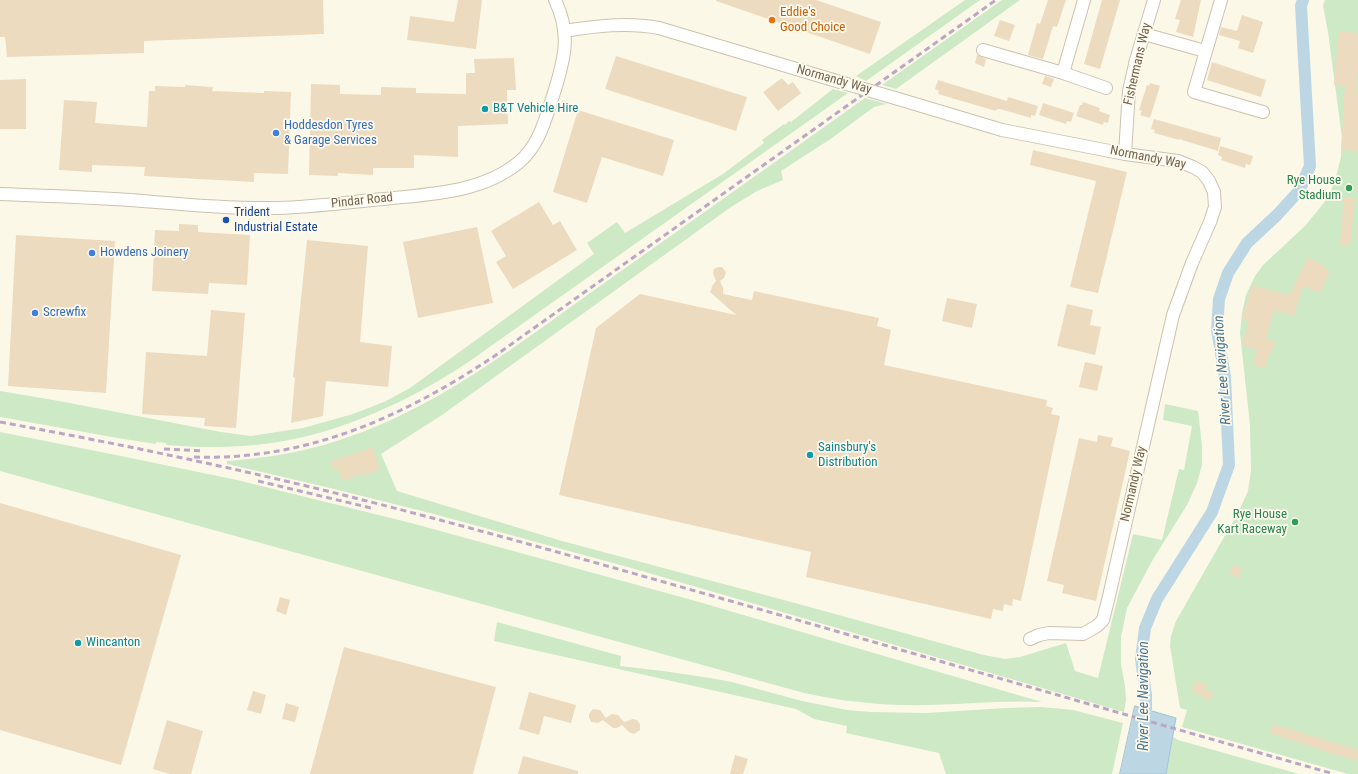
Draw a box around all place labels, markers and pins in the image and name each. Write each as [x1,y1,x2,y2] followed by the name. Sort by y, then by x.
[780,5,845,36] place label: Eddie's Good Choice
[767,15,777,25] marker: Eddie's Good Choice
[493,101,578,117] place label: B&T Vehicle Hire
[480,104,490,114] marker: B&T Vehicle Hire
[284,118,377,149] place label: Hoddesdon Tyres & Garage Services
[271,128,281,138] marker: Hoddesdon Tyres & Garage Services
[1287,173,1341,204] place label: Rye House Stadium
[1344,183,1354,193] marker: Rye House Stadium
[234,205,318,236] place label: Trident Industrial Estate
[221,215,231,225] marker: Trident Industrial Estate
[100,245,188,261] place label: Howdens Joinery
[87,248,97,258] marker: Howdens Joinery
[43,305,86,321] place label: Screwfix
[30,308,40,318] marker: Screwfix
[818,440,877,471] place label: Sainsbury's Distribution
[805,450,815,460] marker: Sainsbury's Distribution
[1217,507,1287,538] place label: Rye House Kart Raceway
[1290,517,1300,527] marker: Rye House Kart Raceway
[86,635,140,651] place label: Wincanton
[73,638,83,648] marker: Wincanton

